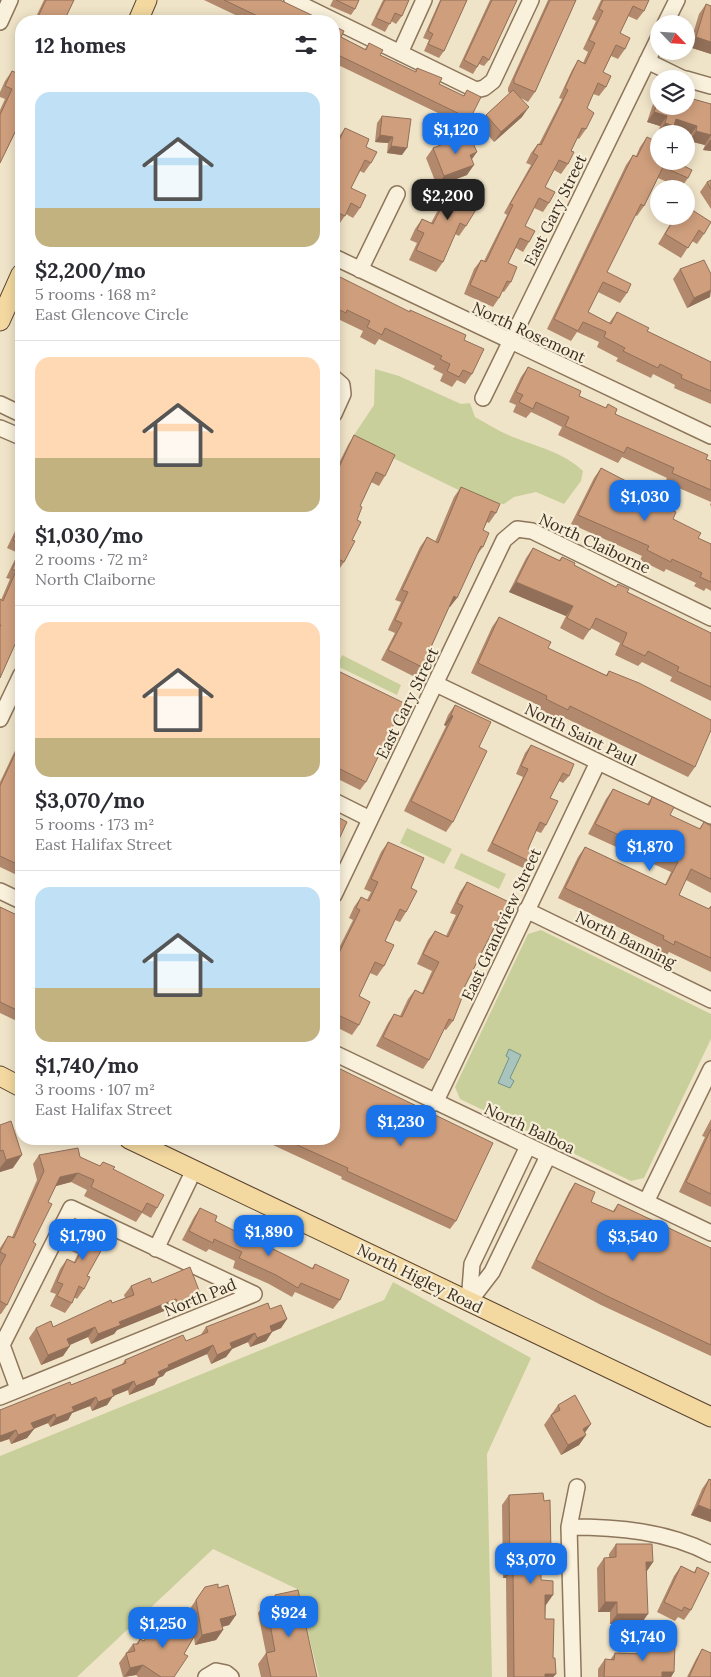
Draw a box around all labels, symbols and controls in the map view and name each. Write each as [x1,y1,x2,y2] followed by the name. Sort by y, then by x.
[650,15,695,60] north arrow
[650,15,695,225] map controls
[292,31,320,59] icon: filters
[35,32,126,59] text: 12 homes
[650,70,695,115] button: layers
[415,112,497,155] pin: $1,120
[433,119,479,139] text: $1,120
[133,124,223,214] icon: home
[650,125,695,170] button: +
[519,150,591,269] street label: East Gary Street
[407,178,489,221] pin: $2,200
[650,180,695,225] button: −
[423,185,473,205] text: $2,200
[35,257,146,284] text: $2,200/mo
[35,284,156,304] text: 5 rooms · 168 m²
[469,297,590,367] street label: North Rosemont
[35,304,189,324] text: East Glencove Circle
[133,390,223,480] icon: home
[604,480,686,522] pin: $1,030
[621,486,669,506] text: $1,030
[536,508,654,578] street label: North Claiborne
[35,522,143,549] text: $1,030/mo
[35,549,148,569] text: 2 rooms · 72 m²
[35,569,156,589] text: North Claiborne
[371,643,443,762] street label: East Gary Street
[133,655,223,745] icon: home
[522,698,640,770] street label: North Saint Paul
[35,787,145,814] text: $3,070/mo
[35,814,154,834] text: 5 rooms · 173 m²
[609,830,691,872] pin: $1,870
[35,834,172,854] text: East Halifax Street
[627,836,673,856] text: $1,870
[457,844,545,1003] street label: East Grandview Street
[573,906,680,972] street label: North Banning
[133,920,223,1010] icon: home
[35,1052,139,1079] text: $1,740/mo
[35,1079,155,1099] text: 3 rooms · 107 m²
[481,1098,579,1158] street label: North Balboa
[35,1099,172,1119] text: East Halifax Street
[360,1104,442,1147] pin: $1,230
[377,1111,425,1131] text: $1,230
[228,1214,310,1257] pin: $1,890
[42,1218,124,1261] pin: $1,790
[592,1220,674,1262] pin: $3,540
[245,1221,293,1241] text: $1,890
[60,1225,106,1245] text: $1,790
[608,1226,658,1246] text: $3,540
[354,1239,486,1317] street label: North Higley Road
[161,1273,239,1320] street label: North Pad
[490,1542,572,1585] pin: $3,070
[506,1549,556,1569] text: $3,070
[259,1596,319,1638] pin: $924
[271,1602,307,1622] text: $924
[122,1606,204,1649] pin: $1,250
[139,1613,187,1633] text: $1,250
[602,1620,684,1662] pin: $1,740
[620,1626,666,1646] text: $1,740

